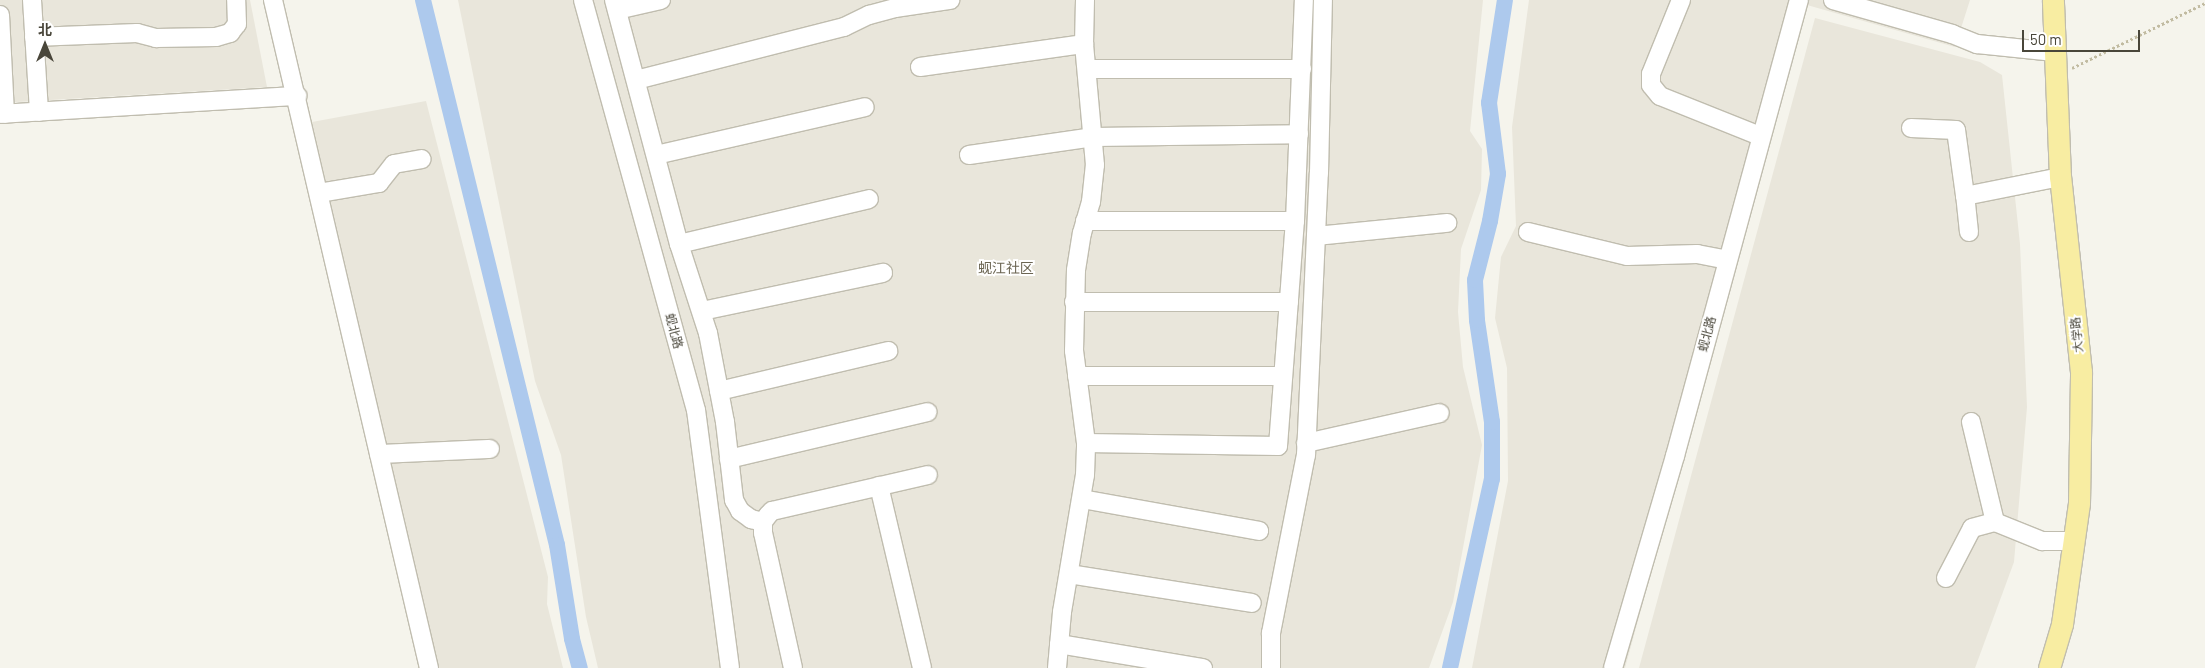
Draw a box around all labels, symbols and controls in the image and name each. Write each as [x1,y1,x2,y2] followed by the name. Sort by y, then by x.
[20,20,70,70] north arrow
[2025,20,2142,52] scale bar
[38,21,52,38] text: 北
[2030,30,2062,48] text: 50 m
[978,260,1034,276] district label: 蚬江社区
[662,312,686,350] street label: 蚬北路
[1695,315,1719,353] street label: 蚬北路
[2068,316,2086,354] street label: 大学路

